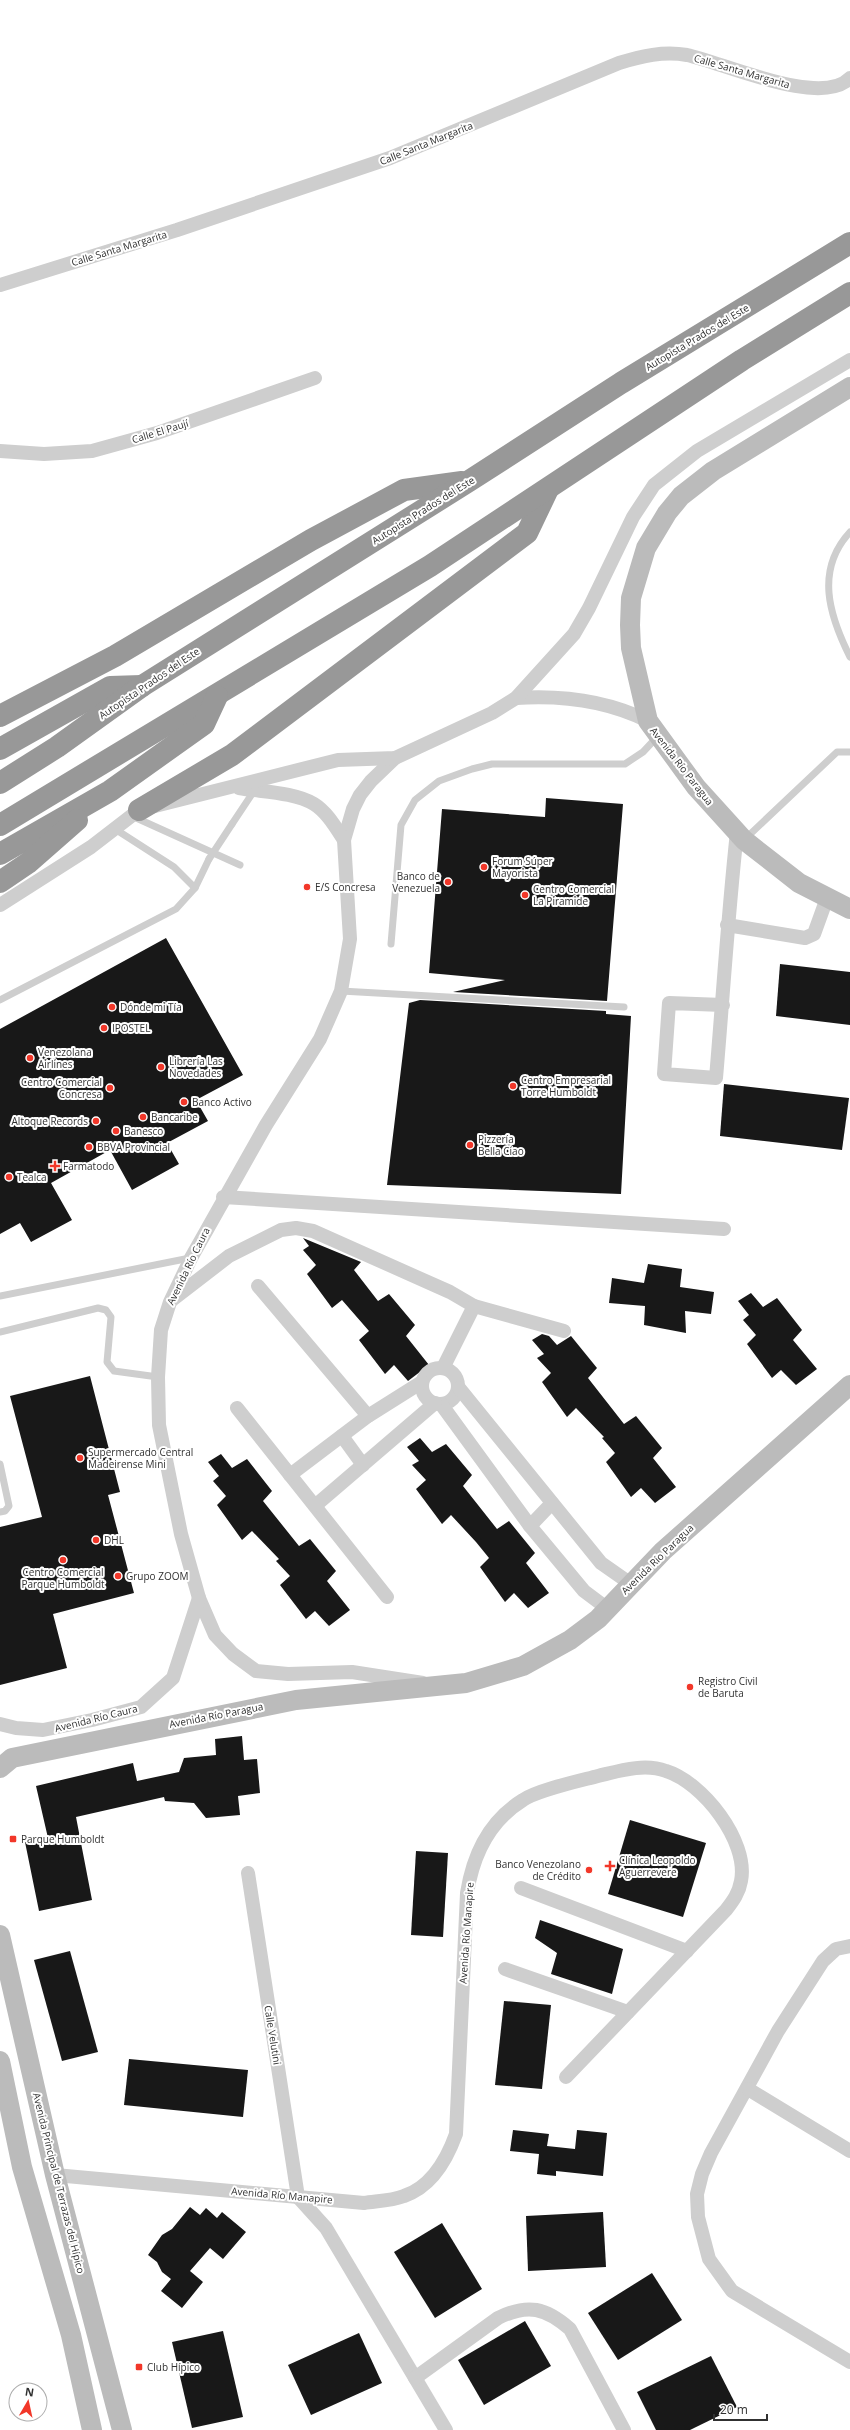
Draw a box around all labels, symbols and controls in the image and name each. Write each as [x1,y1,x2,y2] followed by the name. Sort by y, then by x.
[692,51,792,91] street label: Calle Santa Margarita
[377,118,475,168] street label: Calle Santa Margarita
[69,227,169,269] street label: Calle Santa Margarita
[643,300,752,374] street label: Autopista Prados del Este
[130,416,190,446] street label: Calle El Paují
[369,472,477,547] street label: Autopista Prados del Este
[96,644,202,722] street label: Autopista Prados del Este
[647,724,717,808] street label: Avenida Río Paragua
[492,854,553,880] place label: Forum Súper Mayorista
[479,862,489,872] marker: Forum Súper Mayorista
[392,869,440,895] place label: Banco de Venezuela
[443,877,453,887] marker: Banco de Venezuela
[315,880,376,894] place label: E/S Concresa
[302,882,312,892] marker: E/S Concresa
[533,882,614,908] place label: Centro Comercial La Piramide
[520,890,530,900] marker: Centro Comercial La Piramide
[120,1000,182,1014] place label: Dónde mi Tía
[107,1002,117,1012] marker: Dónde mi Tía
[112,1021,150,1035] place label: IPOSTEL
[99,1023,109,1033] marker: IPOSTEL
[38,1045,92,1071] place label: Venezolana Airlines
[25,1053,35,1063] marker: Venezolana Airlines
[169,1054,223,1080] place label: Librería Las Novedades
[156,1062,166,1072] marker: Librería Las Novedades
[521,1073,611,1099] place label: Centro Empresarial Torre Humboldt
[21,1075,102,1101] place label: Centro Comercial Concresa
[508,1081,518,1091] marker: Centro Empresarial Torre Humboldt
[105,1083,115,1093] marker: Centro Comercial Concresa
[192,1095,252,1109] place label: Banco Activo
[179,1097,189,1107] marker: Banco Activo
[151,1110,198,1124] place label: Bancaribe
[138,1112,148,1122] marker: Bancaribe
[12,1114,88,1128] place label: Altoque Records
[91,1116,101,1126] marker: Altoque Records
[124,1124,163,1138] place label: Banesco
[111,1126,121,1136] marker: Banesco
[478,1132,524,1158] place label: Pizzería Bella Ciao
[97,1140,170,1154] place label: BBVA Provincial
[465,1140,475,1150] marker: Pizzería Bella Ciao
[84,1142,94,1152] marker: BBVA Provincial
[63,1159,114,1173] place label: Farmatodo
[50,1161,60,1171] marker: Farmatodo
[17,1170,47,1184] place label: Tealca
[4,1172,14,1182] marker: Tealca
[163,1225,213,1307] street label: Avenida Río Caura
[88,1445,193,1471] place label: Supermercado Central Madeirense Mini
[75,1453,85,1463] marker: Supermercado Central Madeirense Mini
[618,1521,696,1597] street label: Avenida Río Paragua
[104,1533,124,1547] place label: DHL
[91,1535,101,1545] marker: DHL
[58,1555,68,1565] marker: Centro Comercial Parque Humboldt
[21,1565,105,1591] place label: Centro Comercial Parque Humboldt
[126,1569,189,1583] place label: Grupo ZOOM
[113,1571,123,1581] marker: Grupo ZOOM
[698,1674,758,1700] place label: Registro Civil de Baruta
[685,1682,695,1692] marker: Registro Civil de Baruta
[168,1699,264,1731] street label: Avenida Río Paragua
[53,1701,139,1735] street label: Avenida Río Caura
[21,1832,105,1846] place label: Parque Humboldt
[8,1834,18,1844] marker: Parque Humboldt
[619,1853,696,1879] place label: Clínica Leopoldo Aguerrevere
[495,1857,581,1883] place label: Banco Venezolano de Crédito
[604,1860,616,1872] marker: Clínica Leopoldo Aguerrevere
[584,1865,594,1875] marker: Banco Venezolano de Crédito
[455,1881,477,1984] street label: Avenida Río Manapire
[261,2004,285,2066] street label: Calle Velutini
[30,2091,88,2275] street label: Avenida Principal de Terrazas del Hípico
[231,2184,334,2206] street label: Avenida Río Manapire
[147,2360,200,2374] place label: Club Hípico
[134,2362,144,2372] marker: Club Hípico
[8,2382,48,2422] north arrow
[24,2384,35,2400] text: N
[714,2396,767,2422] scale bar
[720,2401,748,2418] text: 20 m

